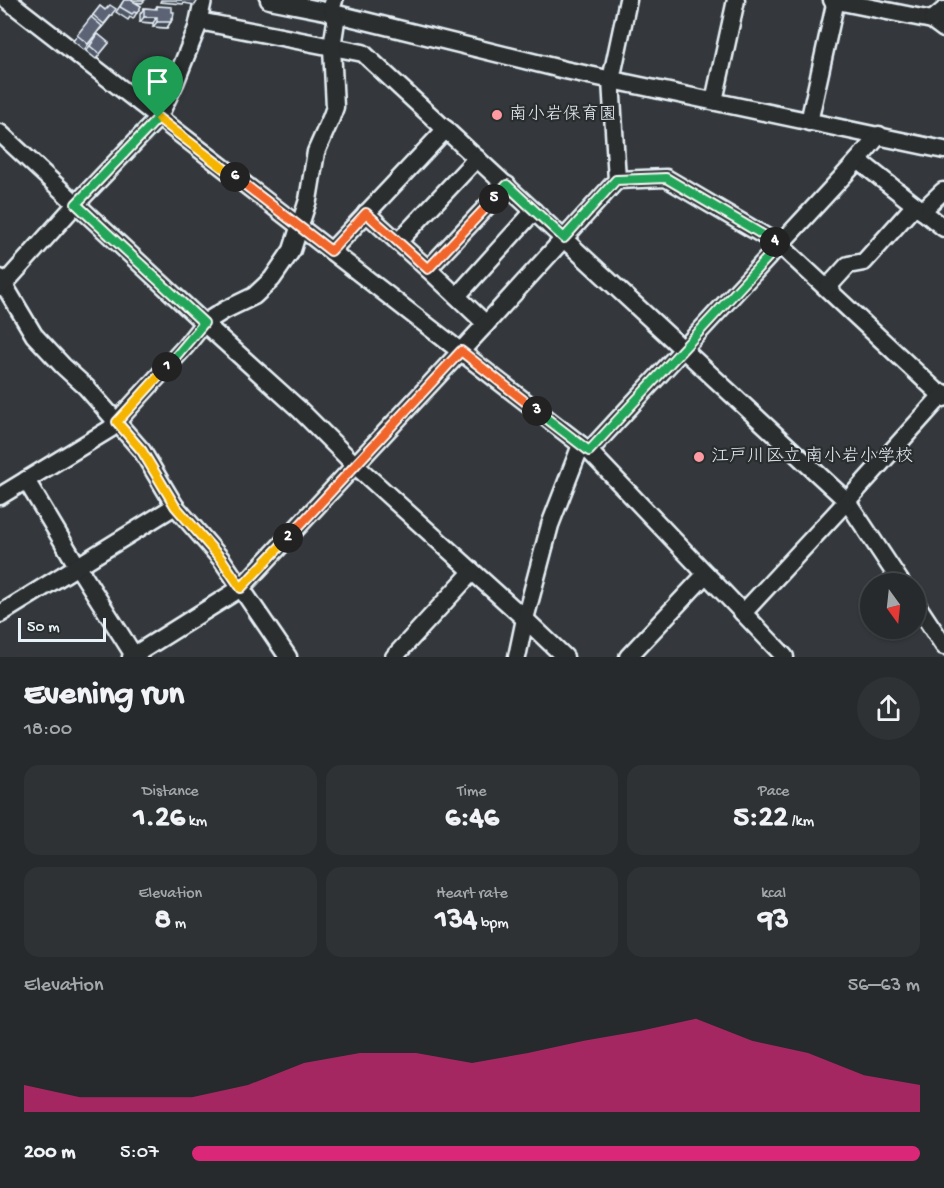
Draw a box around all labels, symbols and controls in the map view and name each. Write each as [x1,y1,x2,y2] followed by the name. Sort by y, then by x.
[132,56,183,118] pin
[141,65,174,98] icon: arrive
[509,104,617,126] place label: 南小岩保育園
[490,108,504,122] marker: 南小岩保育園
[220,162,250,192] pin: 6
[231,167,239,186] text: 6
[479,184,509,214] pin: 5
[490,189,498,208] text: 5
[760,227,790,257] pin: 4
[771,232,779,251] text: 4
[152,352,182,382] pin: 1
[164,357,170,376] text: 1
[522,396,552,426] pin: 3
[533,401,541,420] text: 3
[711,446,913,468] place label: 江戸川区立 南小岩小学校
[692,450,706,464] marker: 江戸川区立 南小岩小学校
[273,523,303,553] pin: 2
[284,528,292,547] text: 2
[860,573,926,639] north arrow
[860,573,926,639] map controls
[18,615,106,642] scale bar
[27,619,60,638] text: 50 m
[24,677,184,715] text: Evening run
[857,677,920,740] button: share
[24,719,72,742] text: 18:00
[142,783,199,802] text: Distance
[457,783,487,802] text: Time
[758,783,789,802] text: Pace
[133,802,185,837] text: 1.26
[445,802,499,837] text: 6:46
[733,802,788,837] text: 5:22
[185,813,207,832] text: km
[788,813,814,832] text: /km
[139,885,202,904] text: Elevation
[436,885,508,904] text: Heart rate
[761,885,786,904] text: kcal
[155,904,171,939] text: 8
[435,904,477,939] text: 134
[758,904,789,939] text: 93
[171,915,186,934] text: m
[477,915,509,934] text: bpm
[24,975,104,998] text: Elevation
[848,975,920,998] text: 56–63 m
[24,1142,75,1165] text: 200 m
[120,1142,159,1165] text: 5:07

